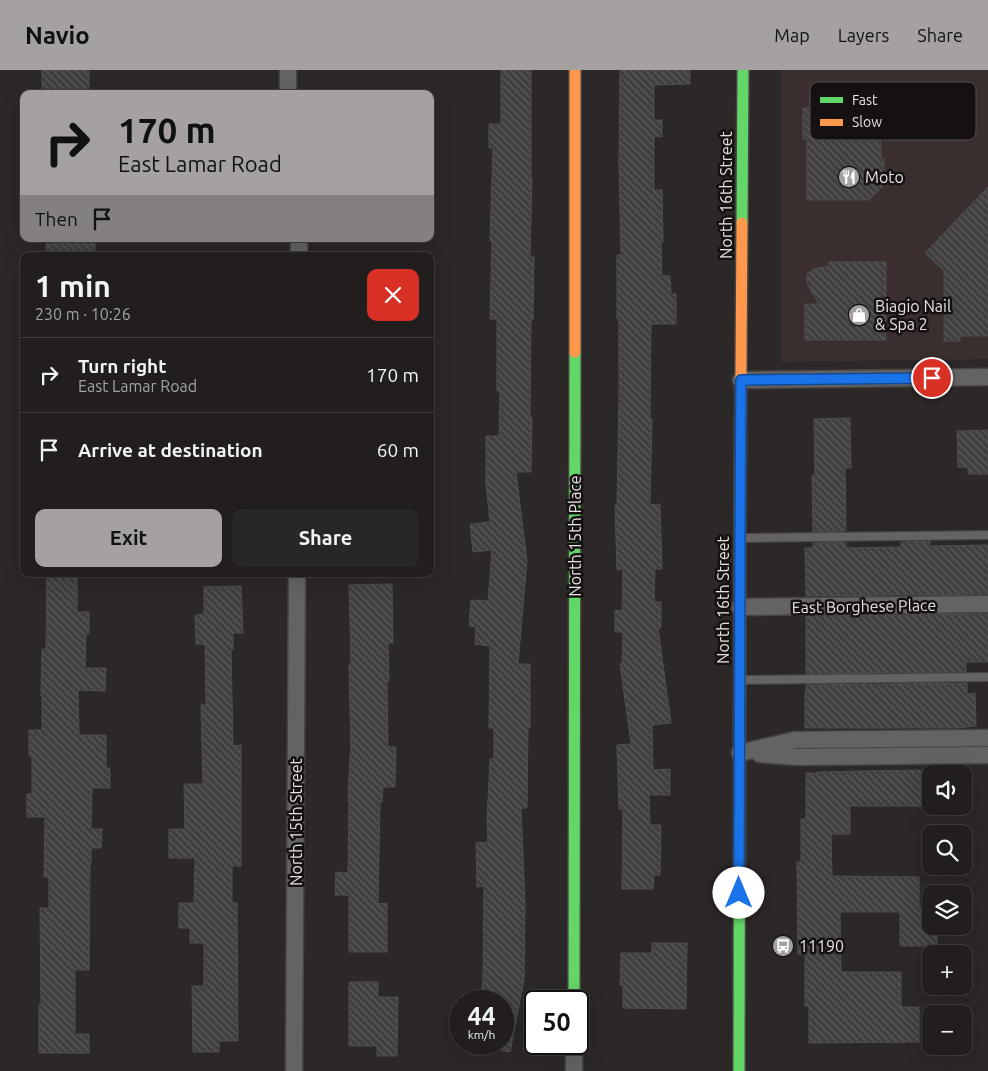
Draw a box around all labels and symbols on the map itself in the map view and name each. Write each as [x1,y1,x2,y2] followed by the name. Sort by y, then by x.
[810,82,976,140] legend
[852,92,878,108] text: Fast
[852,114,882,130] text: Slow
[717,130,735,259] street label: North 16th Street
[837,165,861,189] restaurant icon: Moto
[865,168,904,186] place label: Moto
[875,297,951,333] place label: Biagio Nail & Spa 2
[847,303,871,327] shop icon: Biagio Nail & Spa 2
[911,357,953,399] pin
[566,475,584,597] street label: North 15th Place
[714,535,732,664] street label: North 16th Street
[792,596,936,616] street label: East Borghese Place
[287,757,305,886] street label: North 15th Street
[712,866,764,918] position arrow
[771,934,795,958] bus stop icon: 11190
[799,937,844,955] place label: 11190
[524,990,589,1055] speed limit sign: 50

